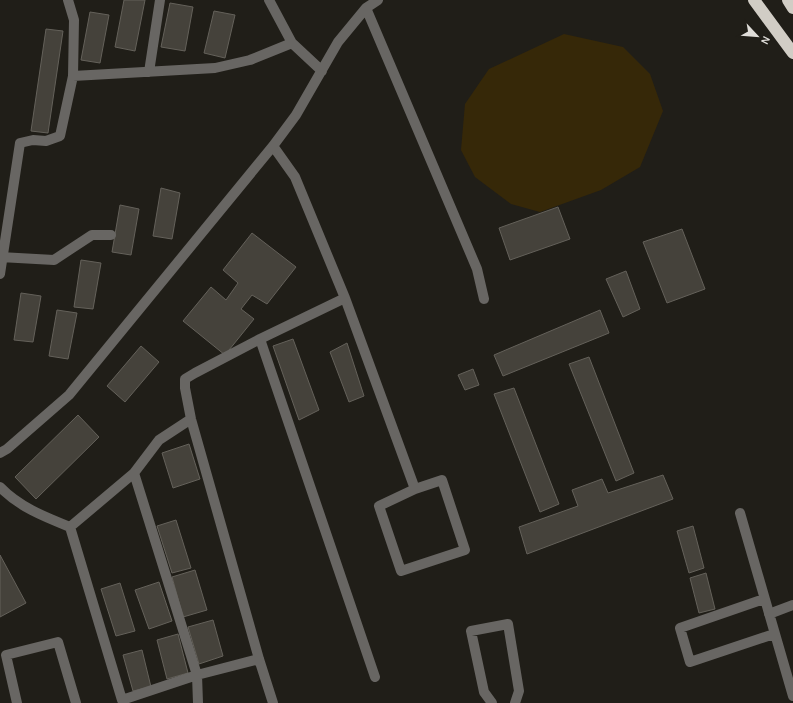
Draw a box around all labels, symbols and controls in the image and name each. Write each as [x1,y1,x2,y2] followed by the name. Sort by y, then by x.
[737,16,777,56] north arrow
[759,34,772,46] text: N

